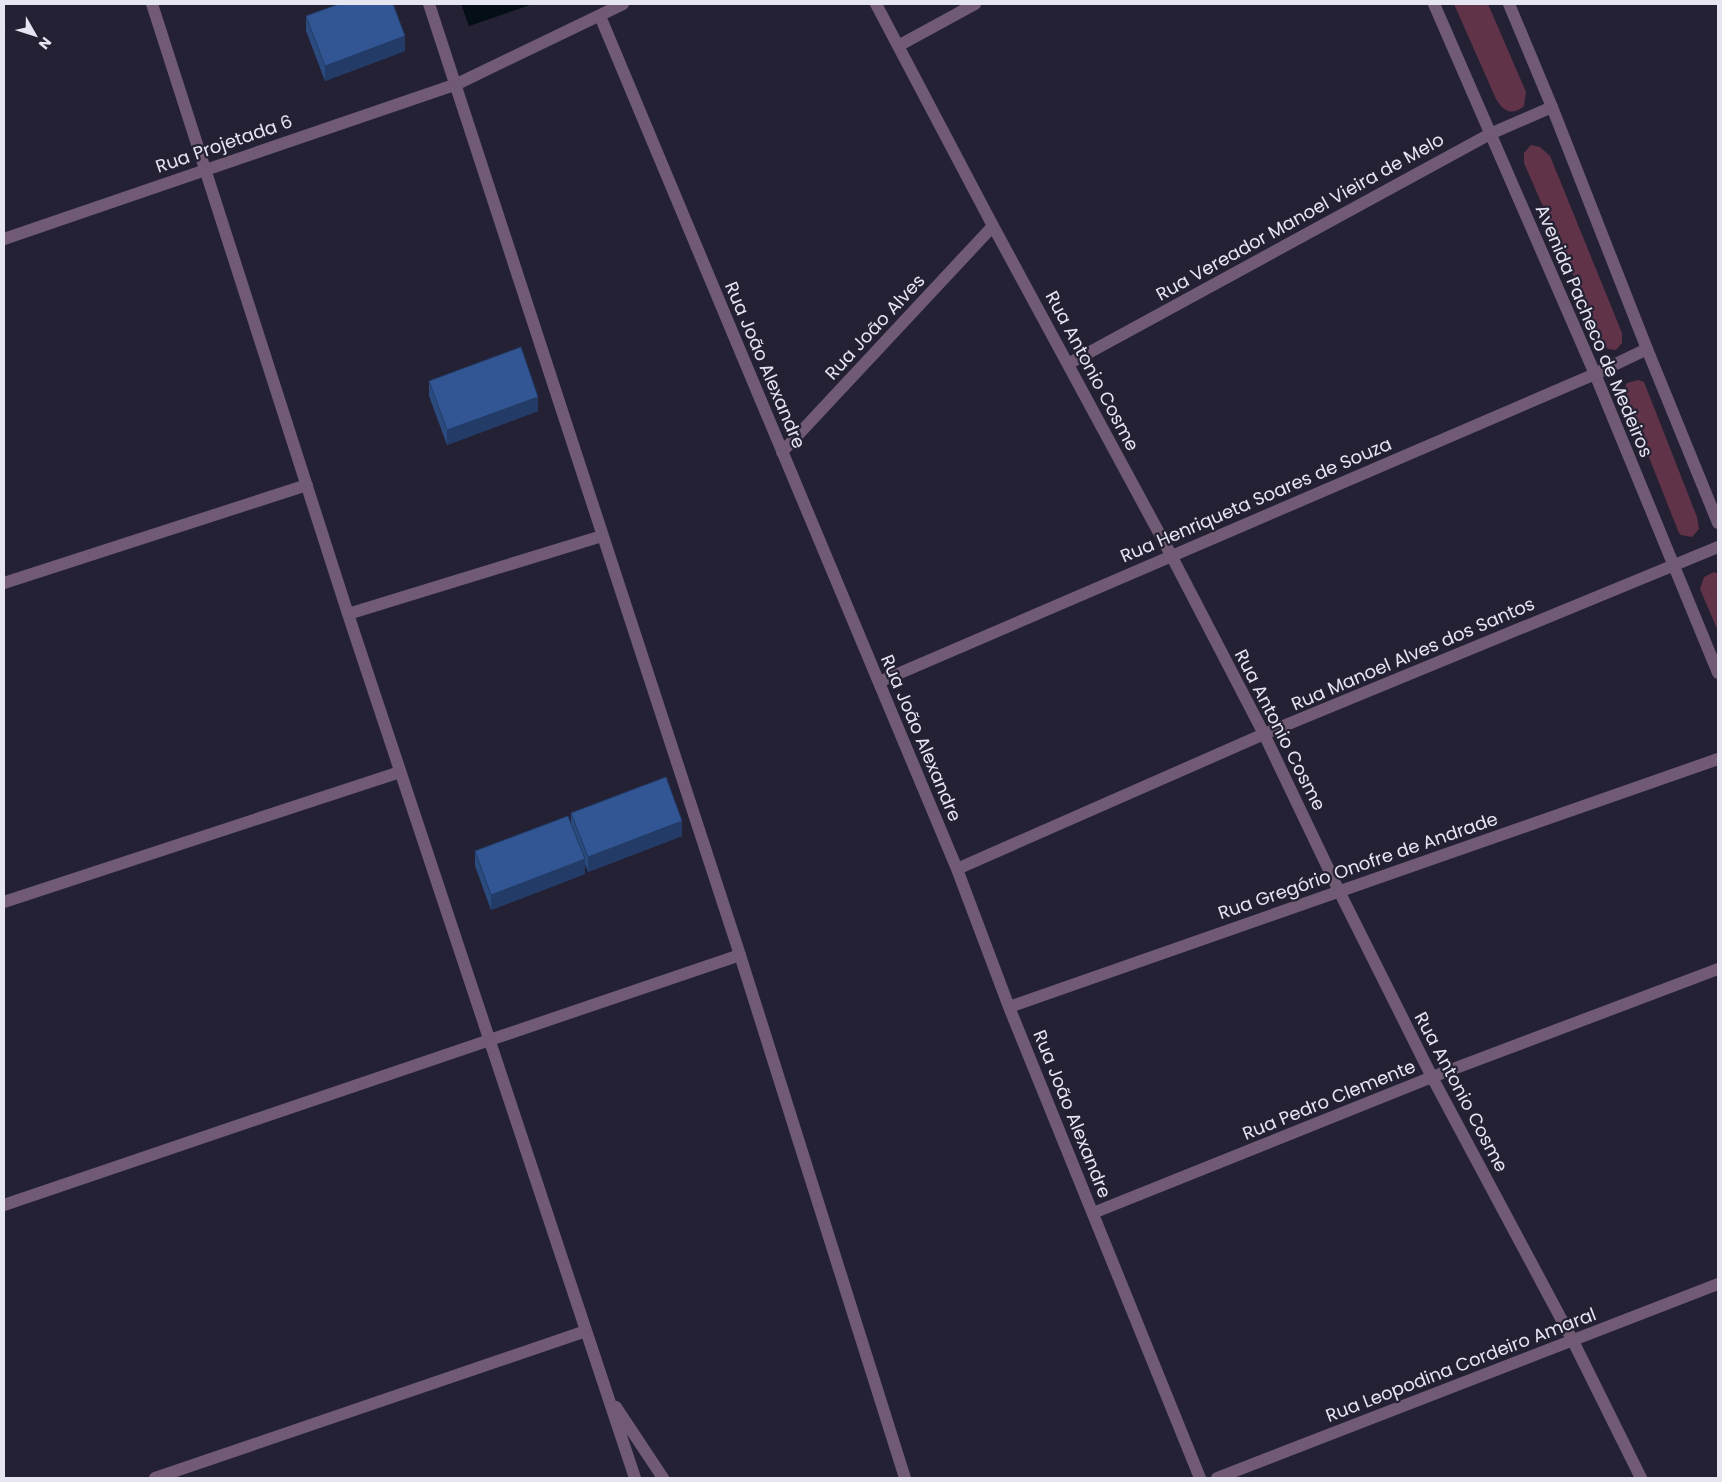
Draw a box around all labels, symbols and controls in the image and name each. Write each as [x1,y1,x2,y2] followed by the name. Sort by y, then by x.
[10,10,60,60] north arrow
[34,33,56,54] text: N
[152,108,296,179] street label: Rua Projetada 6
[1151,127,1448,306] street label: Rua Vereador Manoel Vieira de Melo
[1530,201,1659,461] street label: Avenida Pacheco de Medeiros
[819,268,930,385] street label: Rua João Alves
[719,277,812,452] street label: Rua João Alexandre
[1040,286,1145,455] street label: Rua Antonio Cosme
[1116,431,1395,568] street label: Rua Henriqueta Soares de Souza
[1287,591,1538,716] street label: Rua Manoel Alves dos Santos
[1229,645,1332,815] street label: Rua Antonio Cosme
[875,650,968,825] street label: Rua João Alexandre
[1215,806,1501,925] street label: Rua Gregório Onofre de Andrade
[1409,1007,1514,1176] street label: Rua Antonio Cosme
[1027,1026,1118,1202] street label: Rua João Alexandre
[1239,1053,1419,1146] street label: Rua Pedro Clemente
[1322,1301,1600,1428] street label: Rua Leopodina Cordeiro Amaral

